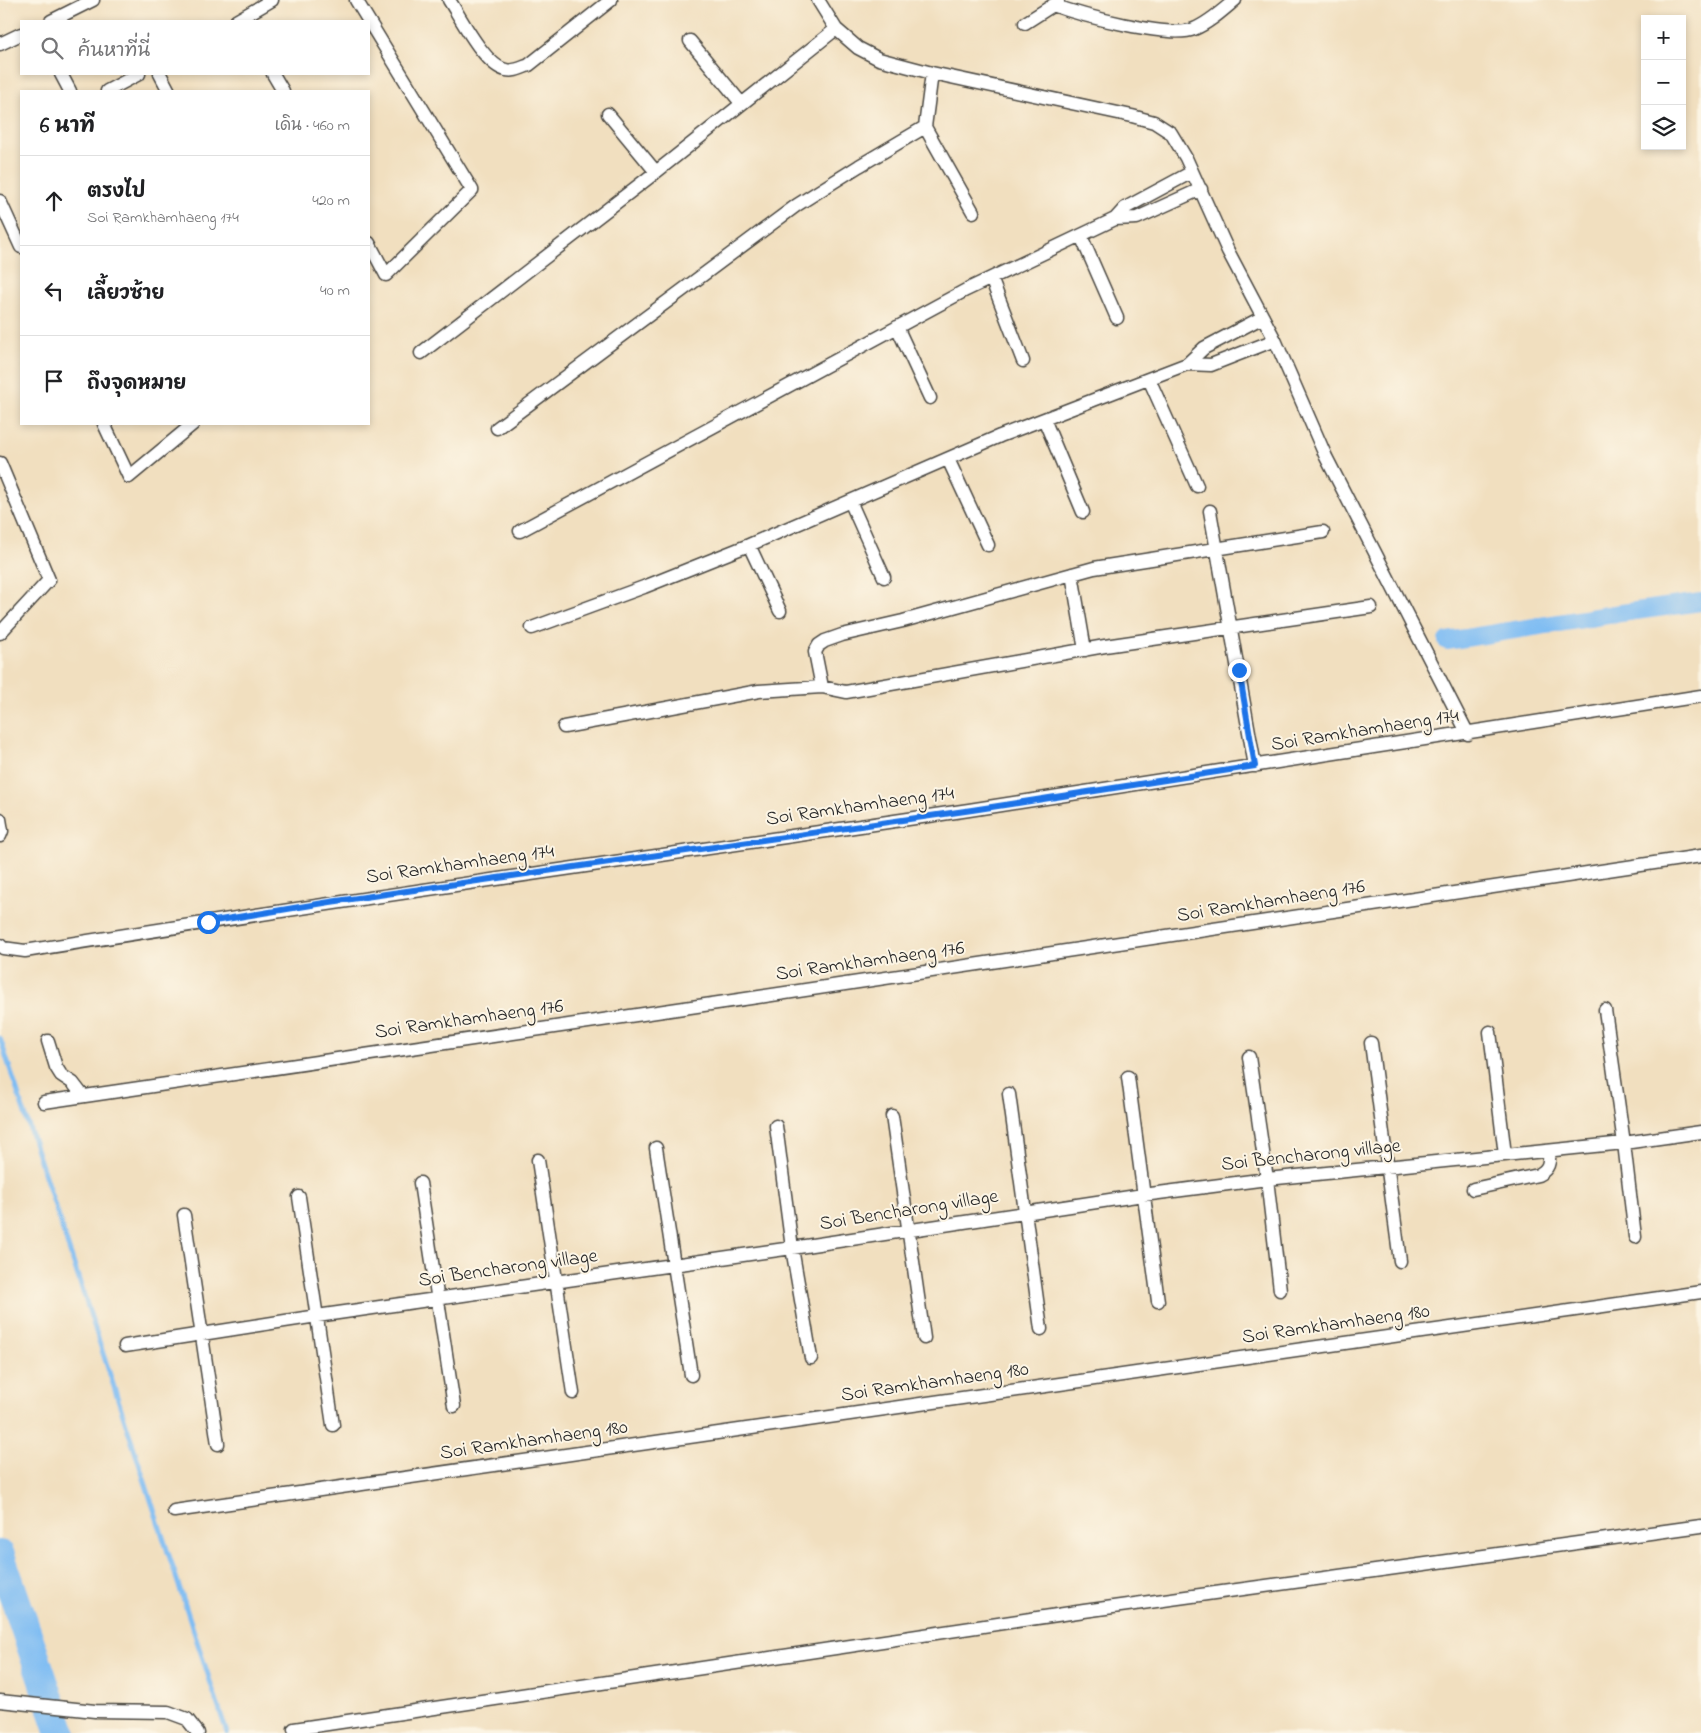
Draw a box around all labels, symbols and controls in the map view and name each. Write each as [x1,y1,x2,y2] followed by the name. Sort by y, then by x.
[1641,15,1686,150] map controls
[1641,15,1686,60] button: +
[20,20,370,75] search box
[38,34,66,62] icon: search
[78,38,150,65] text: ค้นหาที่นี่
[1641,60,1686,105] button: −
[1641,105,1686,150] button: layers
[40,112,95,142] text: 6 นาที
[275,114,350,138] text: เดิน · 460 m
[87,179,145,206] text: ตรงไป
[40,187,68,215] icon: ahead
[312,189,350,213] text: 420 m
[87,206,239,230] text: Soi Ramkhamhaeng 174
[40,277,68,305] icon: left
[320,279,350,303] text: 40 m
[87,281,164,308] text: เลี้ยวซ้าย
[40,367,68,395] icon: arrive
[87,371,186,398] text: ถึงจุดหมาย
[1228,659,1251,682] route end
[1269,702,1461,761] street label: Soi Ramkhamhaeng 174
[764,779,956,836] street label: Soi Ramkhamhaeng 174
[364,837,556,894] street label: Soi Ramkhamhaeng 174
[1175,873,1368,932] street label: Soi Ramkhamhaeng 176
[197,911,220,934] route start
[774,934,967,991] street label: Soi Ramkhamhaeng 176
[373,992,566,1049] street label: Soi Ramkhamhaeng 176
[1220,1132,1402,1181] street label: Soi Bencharong village
[818,1183,1001,1240] street label: Soi Bencharong village
[417,1242,600,1297] street label: Soi Bencharong village
[1240,1297,1432,1354] street label: Soi Ramkhamhaeng 180
[839,1355,1031,1412] street label: Soi Ramkhamhaeng 180
[438,1413,630,1470] street label: Soi Ramkhamhaeng 180

